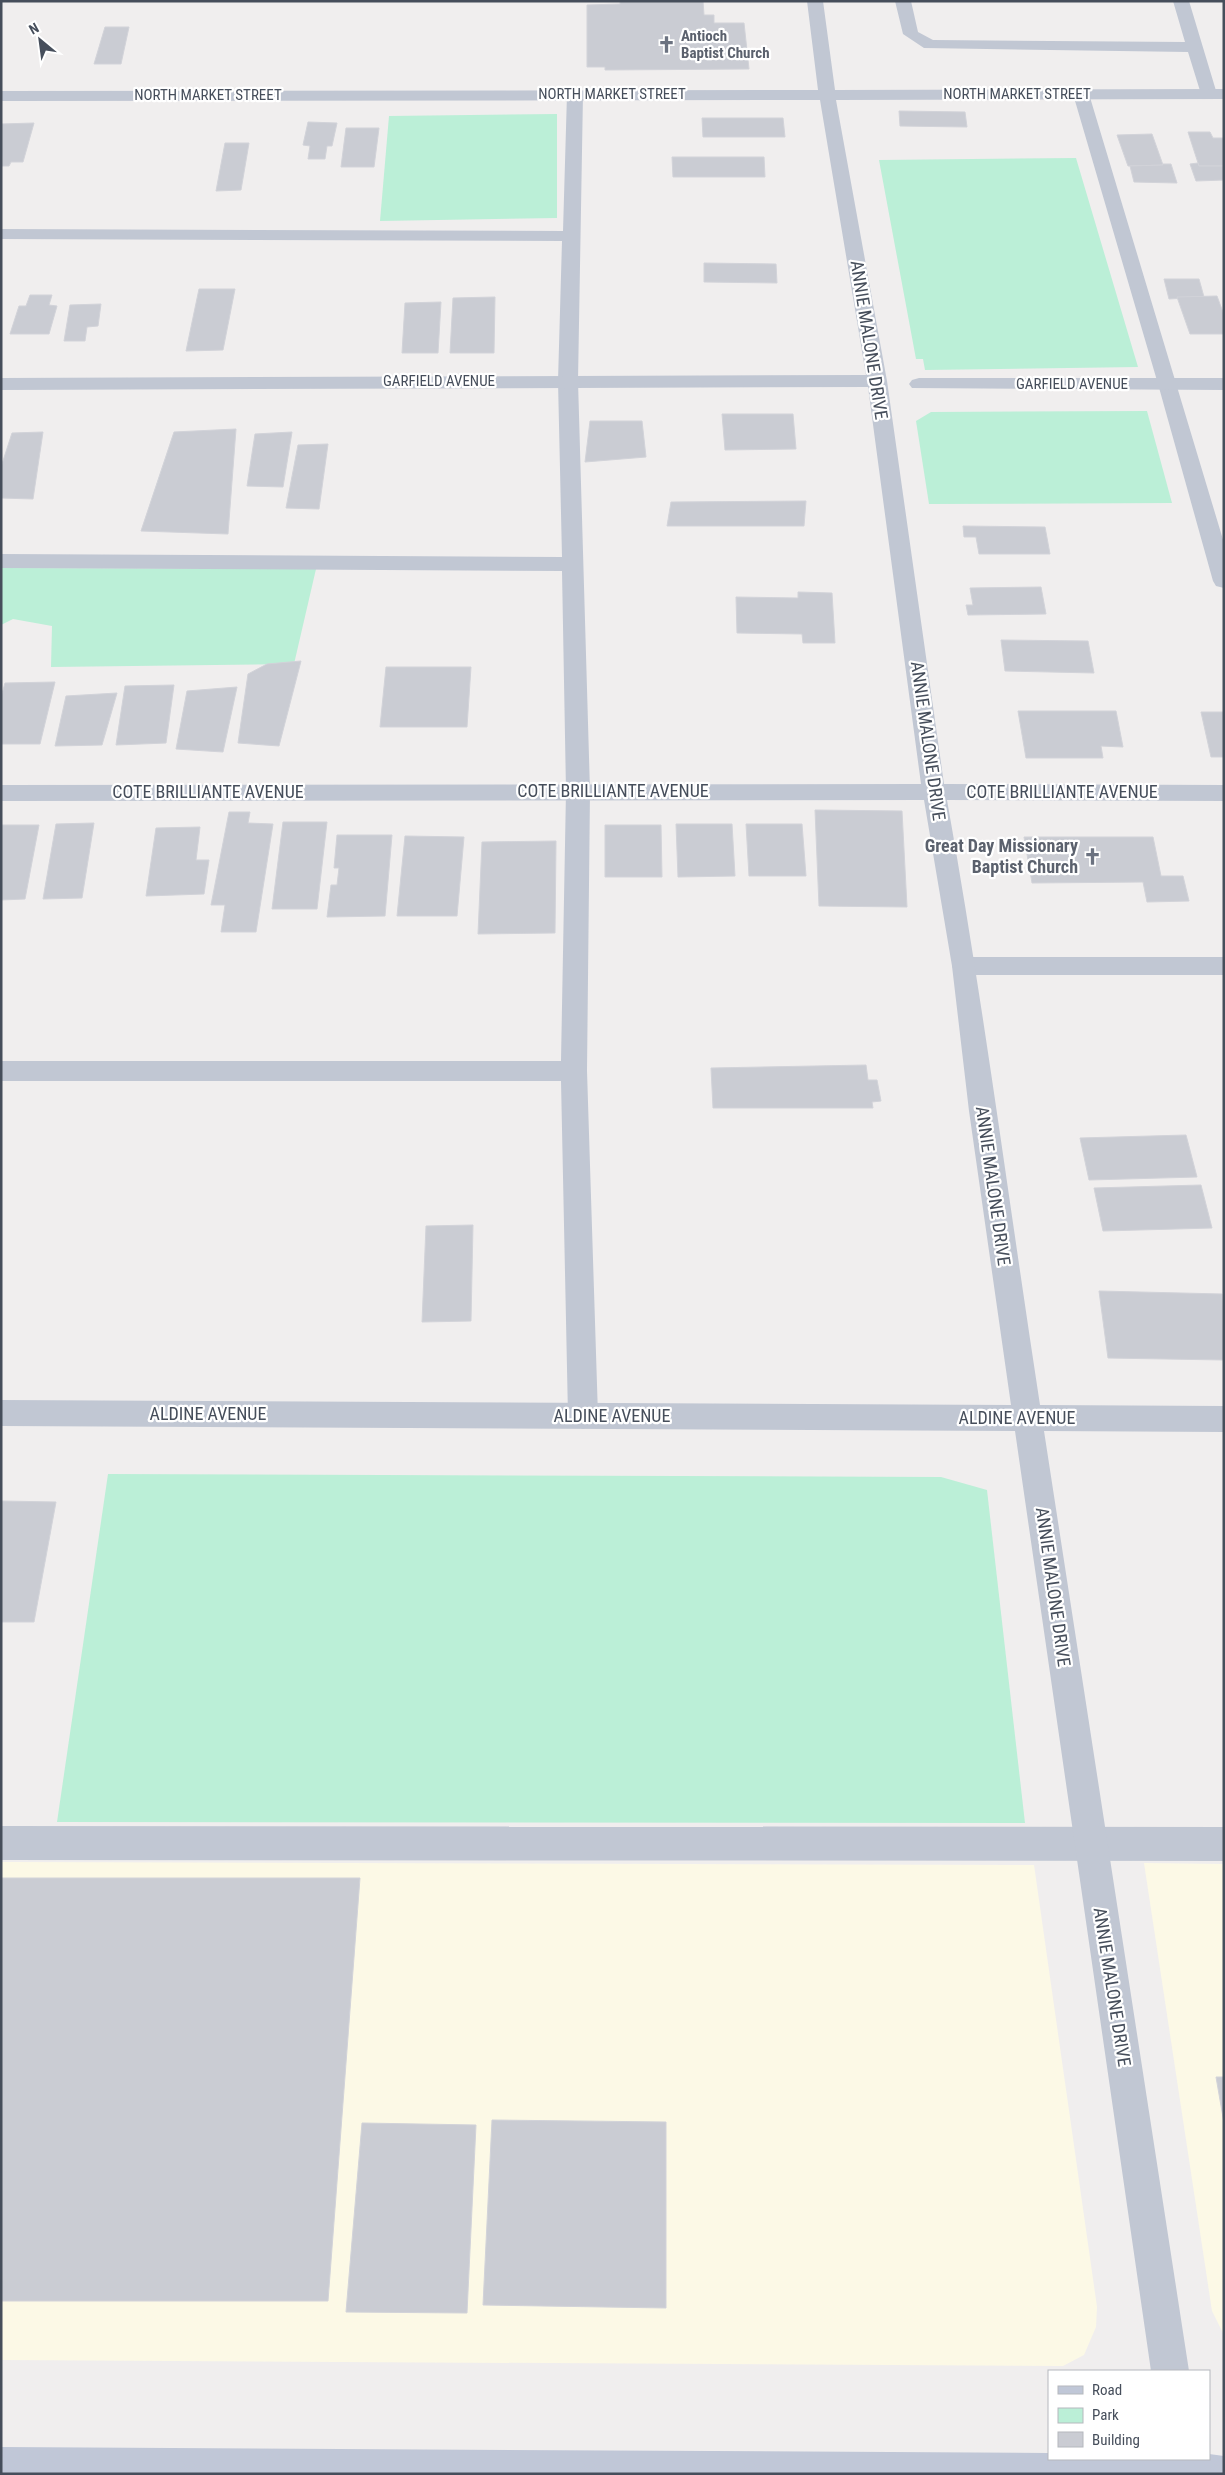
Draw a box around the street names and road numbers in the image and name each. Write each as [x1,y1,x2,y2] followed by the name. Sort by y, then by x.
[538,85,686,103] street label: NORTH MARKET STREET
[943,85,1091,103] street label: NORTH MARKET STREET
[134,86,282,104] street label: NORTH MARKET STREET
[847,259,892,421] street label: ANNIE MALONE DRIVE
[383,372,495,390] street label: GARFIELD AVENUE
[1016,375,1128,393] street label: GARFIELD AVENUE
[907,660,950,822] street label: ANNIE MALONE DRIVE
[517,780,709,801] street label: COTE BRILLIANTE AVENUE
[112,781,304,802] street label: COTE BRILLIANTE AVENUE
[966,781,1158,802] street label: COTE BRILLIANTE AVENUE
[972,1105,1015,1267] street label: ANNIE MALONE DRIVE
[150,1403,266,1424] street label: ALDINE AVENUE
[554,1405,670,1426] street label: ALDINE AVENUE
[959,1407,1075,1428] street label: ALDINE AVENUE
[1032,1506,1075,1668] street label: ANNIE MALONE DRIVE
[1090,1906,1135,2068] street label: ANNIE MALONE DRIVE

